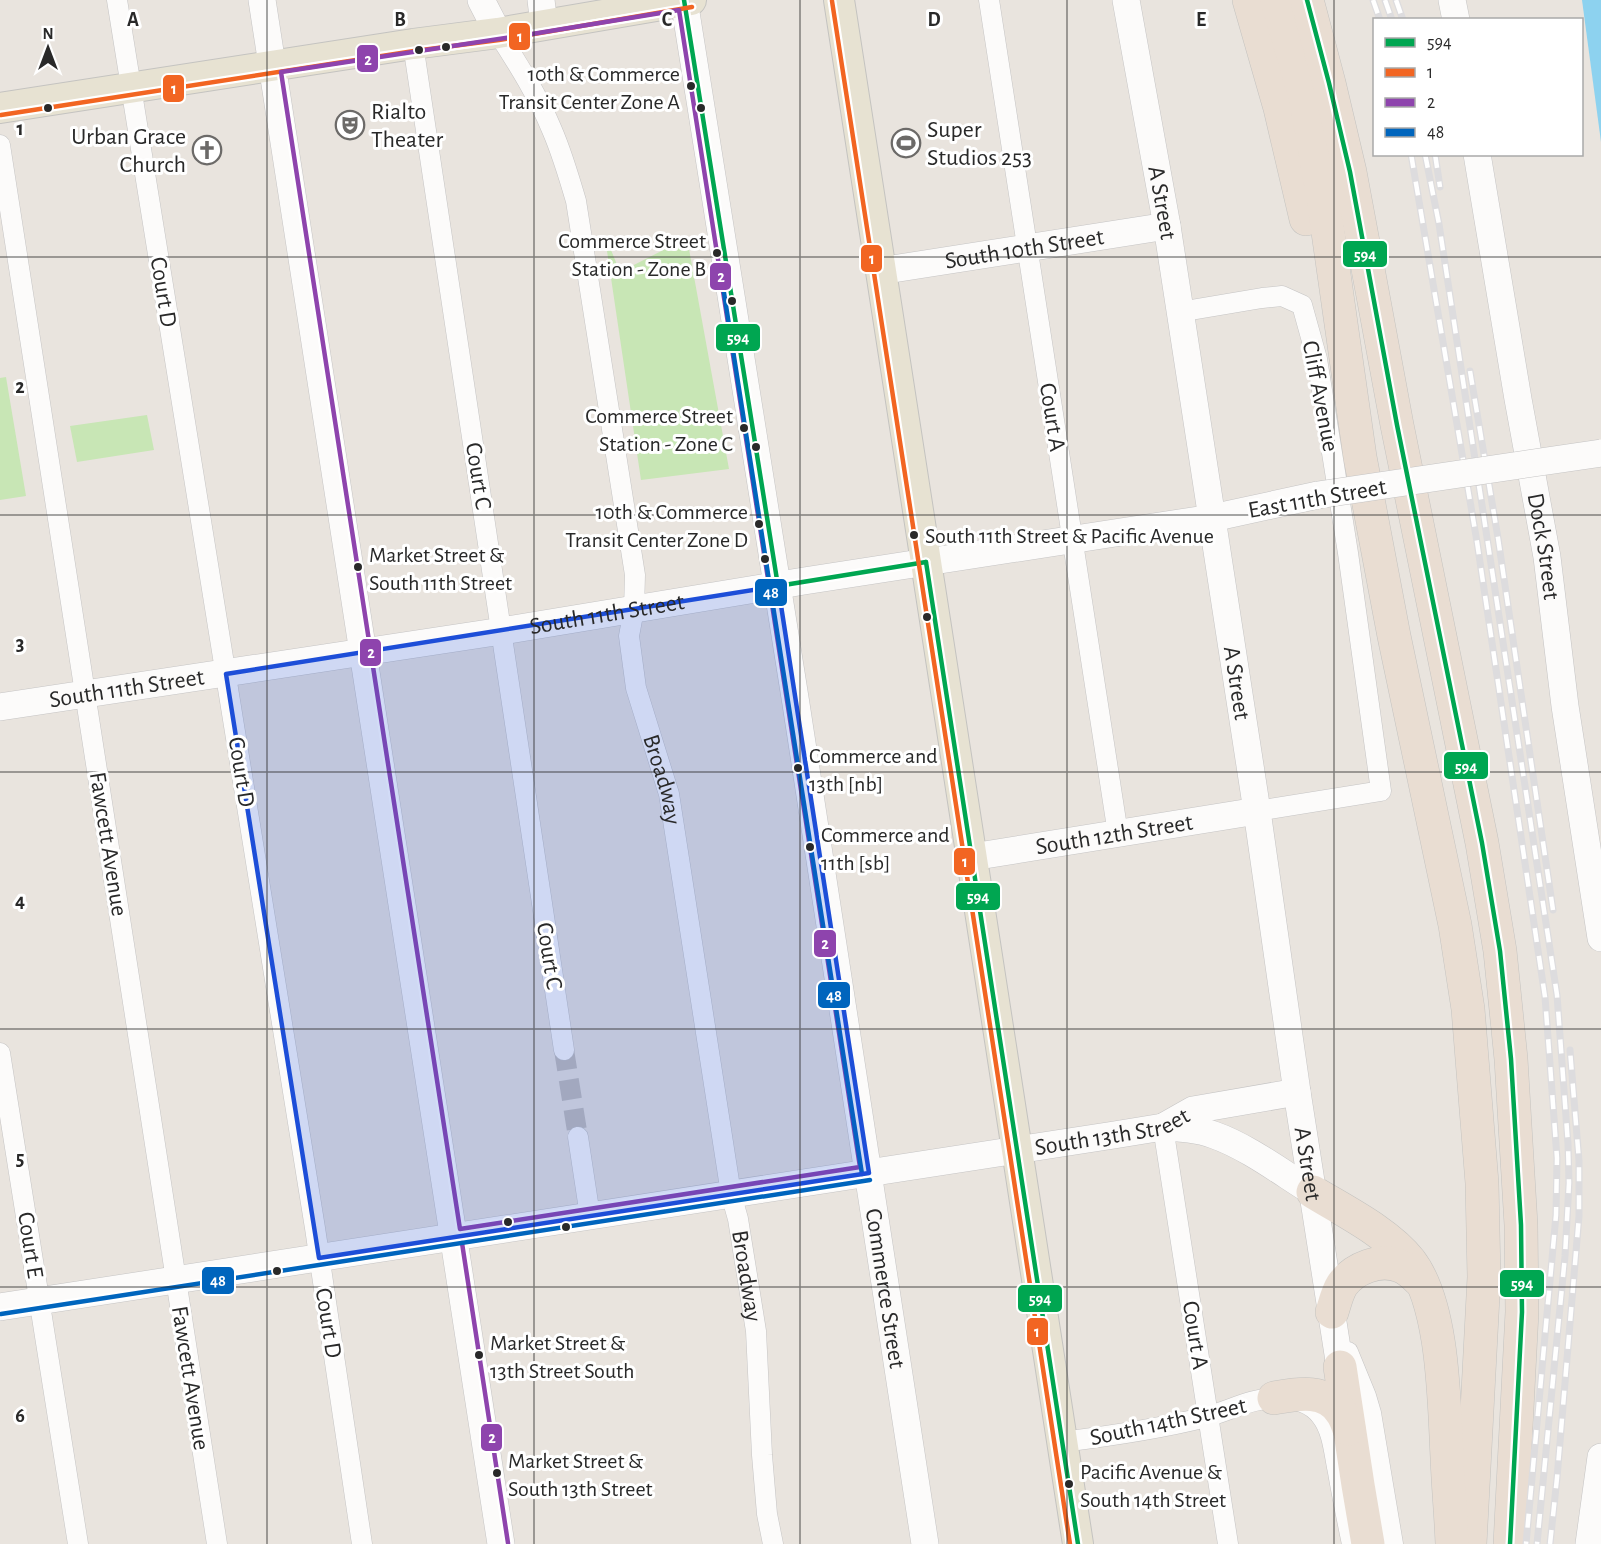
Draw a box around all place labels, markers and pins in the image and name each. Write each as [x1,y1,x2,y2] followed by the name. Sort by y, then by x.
[440,41,452,53] unlabelled marker
[413,44,425,56] unlabelled marker
[499,63,680,113] place label: 10th & Commerce Transit Center Zone A
[685,80,697,92] marker: 10th & Commerce Transit Center Zone A
[371,100,444,152] place label: Rialto Theater
[42,102,54,114] unlabelled marker
[695,102,707,114] unlabelled marker
[334,109,366,141] theatre icon: Rialto Theater
[927,118,1032,170] place label: Super Studios 253
[71,125,186,177] place label: Urban Grace Church
[890,127,922,159] sports icon: Super Studios 253
[191,134,223,166] church icon: Urban Grace Church
[558,230,706,280] place label: Commerce Street Station - Zone B
[711,247,723,259] marker: Commerce Street Station - Zone B
[726,295,738,307] unlabelled marker
[585,405,733,455] place label: Commerce Street Station - Zone C
[738,422,750,434] marker: Commerce Street Station - Zone C
[750,441,762,453] unlabelled marker
[565,501,748,551] place label: 10th & Commerce Transit Center Zone D
[753,518,765,530] marker: 10th & Commerce Transit Center Zone D
[925,525,1214,547] place label: South 11th Street & Pacific Avenue
[908,529,920,541] marker: South 11th Street & Pacific Avenue
[369,544,512,594] place label: Market Street & South 11th Street
[759,553,771,565] unlabelled marker
[352,561,364,573] marker: Market Street & South 11th Street
[921,611,933,623] unlabelled marker
[809,745,938,795] place label: Commerce and 13th [nb]
[792,762,804,774] marker: Commerce and 13th [nb]
[821,824,950,874] place label: Commerce and 11th [sb]
[804,841,816,853] marker: Commerce and 11th [sb]
[502,1216,514,1228] unlabelled marker
[560,1221,572,1233] unlabelled marker
[271,1265,283,1277] unlabelled marker
[490,1332,635,1382] place label: Market Street & 13th Street South
[473,1349,485,1361] marker: Market Street & 13th Street South
[508,1450,653,1500] place label: Market Street & South 13th Street
[1080,1461,1226,1511] place label: Pacific Avenue & South 14th Street
[491,1467,503,1479] marker: Market Street & South 13th Street
[1063,1478,1075,1490] marker: Pacific Avenue & South 14th Street

